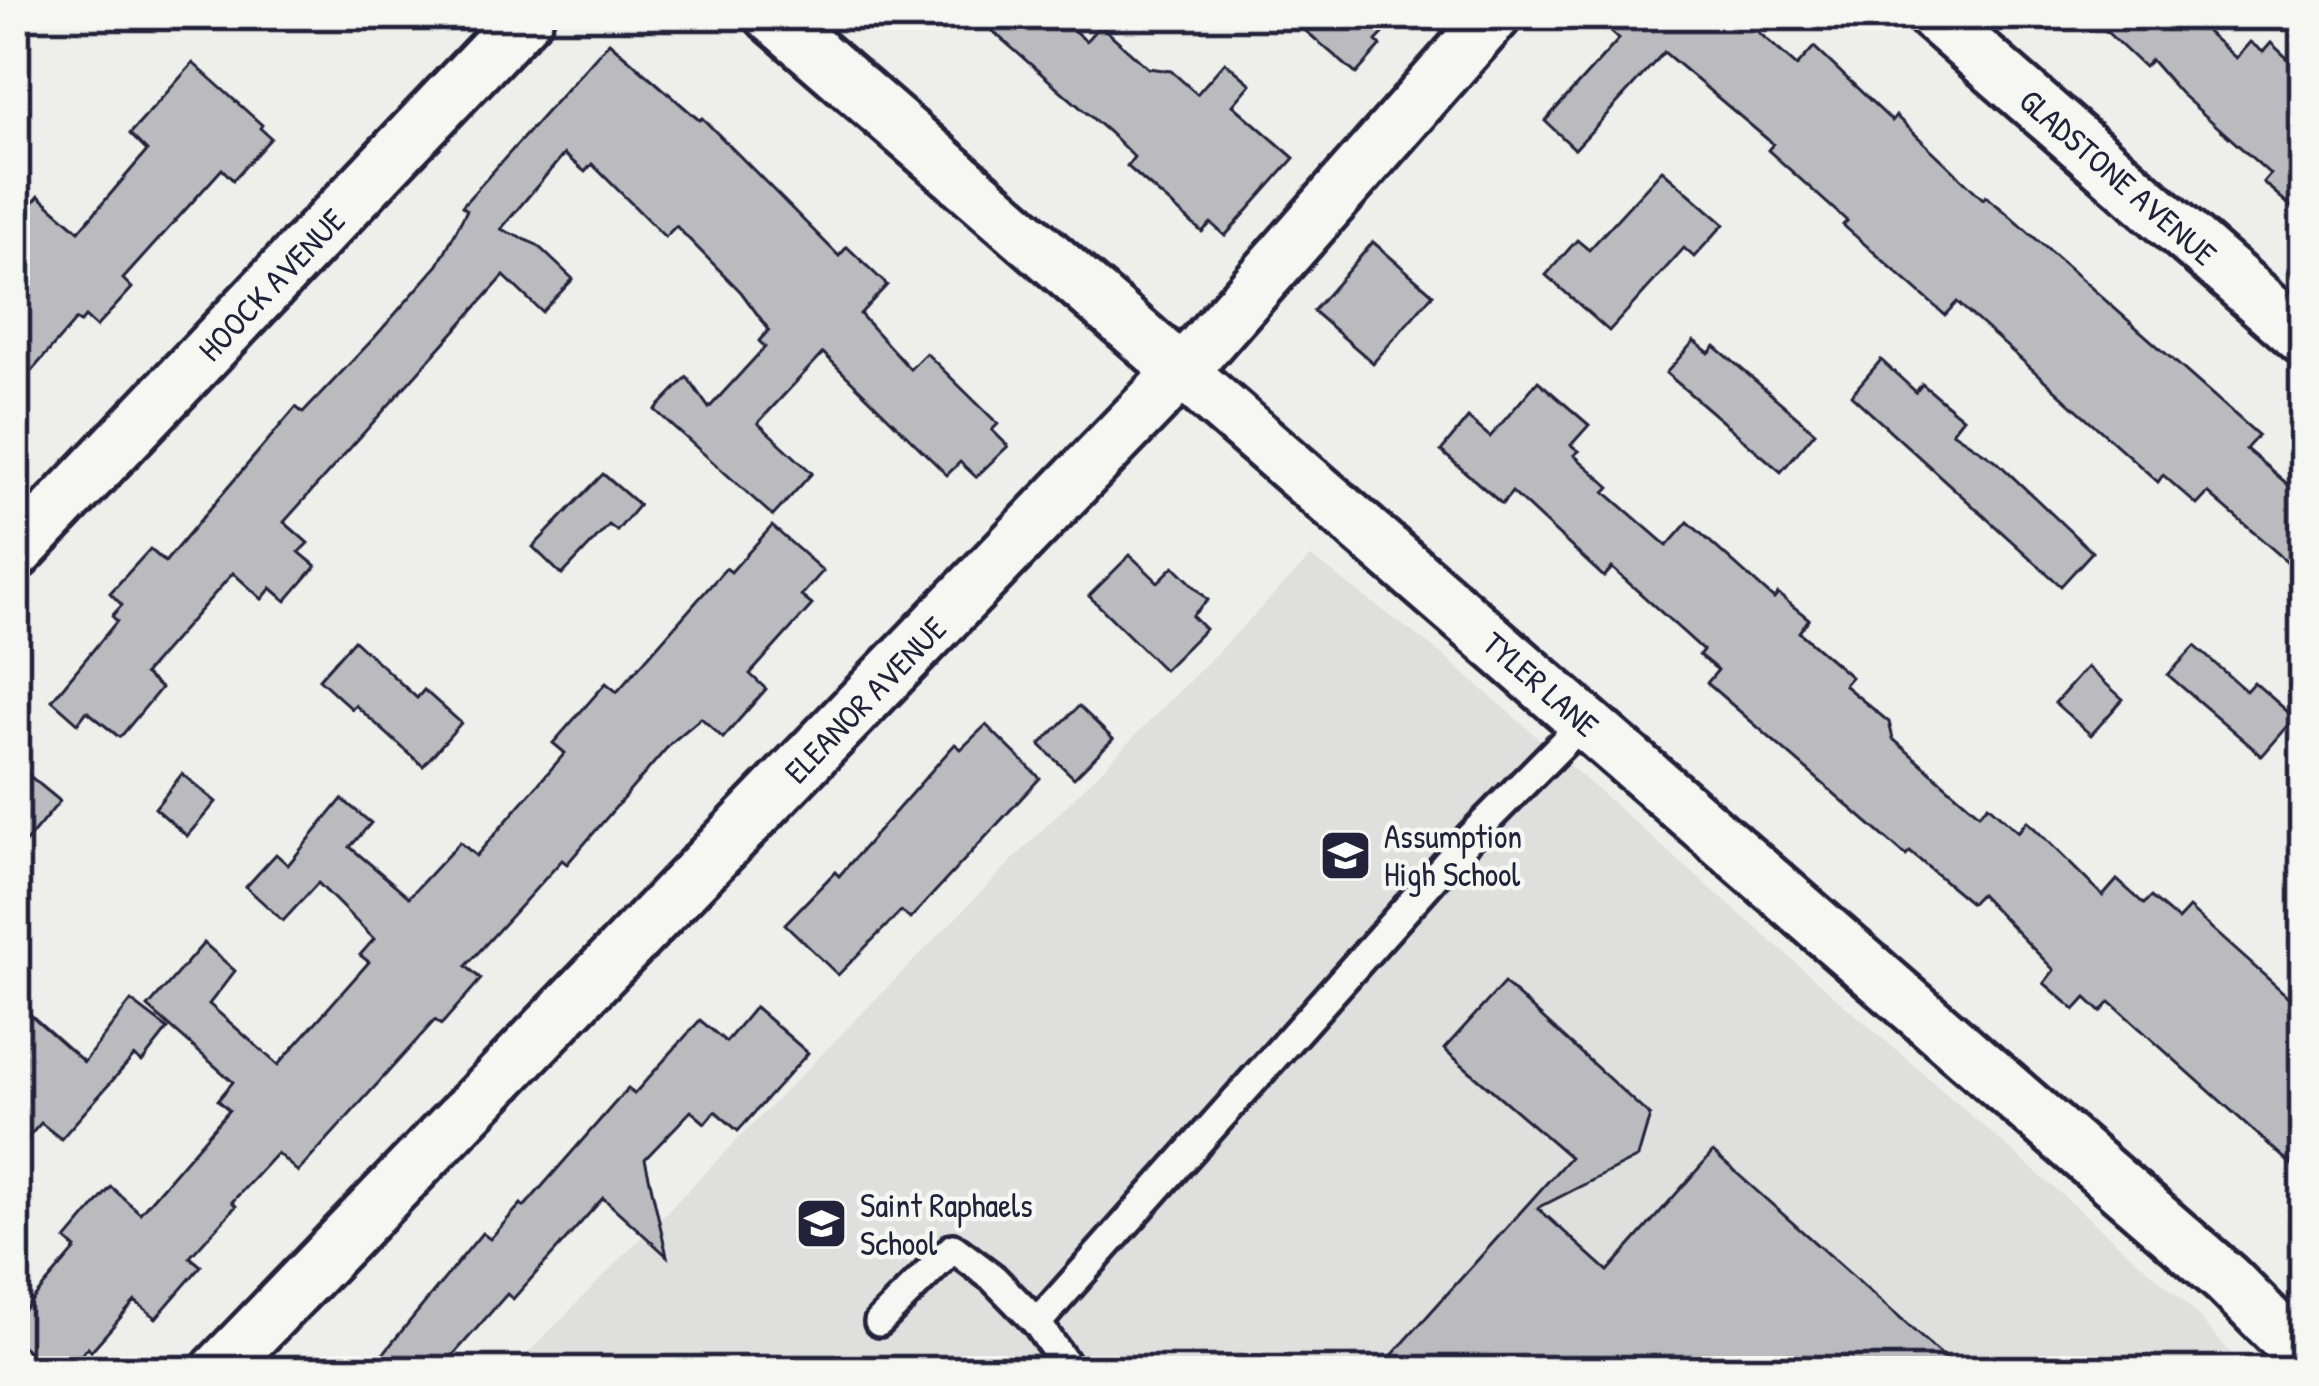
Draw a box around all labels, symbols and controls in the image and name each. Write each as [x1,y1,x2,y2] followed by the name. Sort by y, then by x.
[2010,79,2227,275] street label: GLADSTONE AVENUE
[188,198,354,370] street label: HOOCK AVENUE
[774,606,956,792] street label: ELEANOR AVENUE
[1474,621,1609,747] street label: TYLER LANE
[1384,814,1522,897] place label: Assumption High School
[1317,827,1373,883] school or university icon: Assumption High School
[860,1183,1033,1265] place label: Saint Raphaels School
[793,1196,849,1252] school or university icon: Saint Raphaels School

